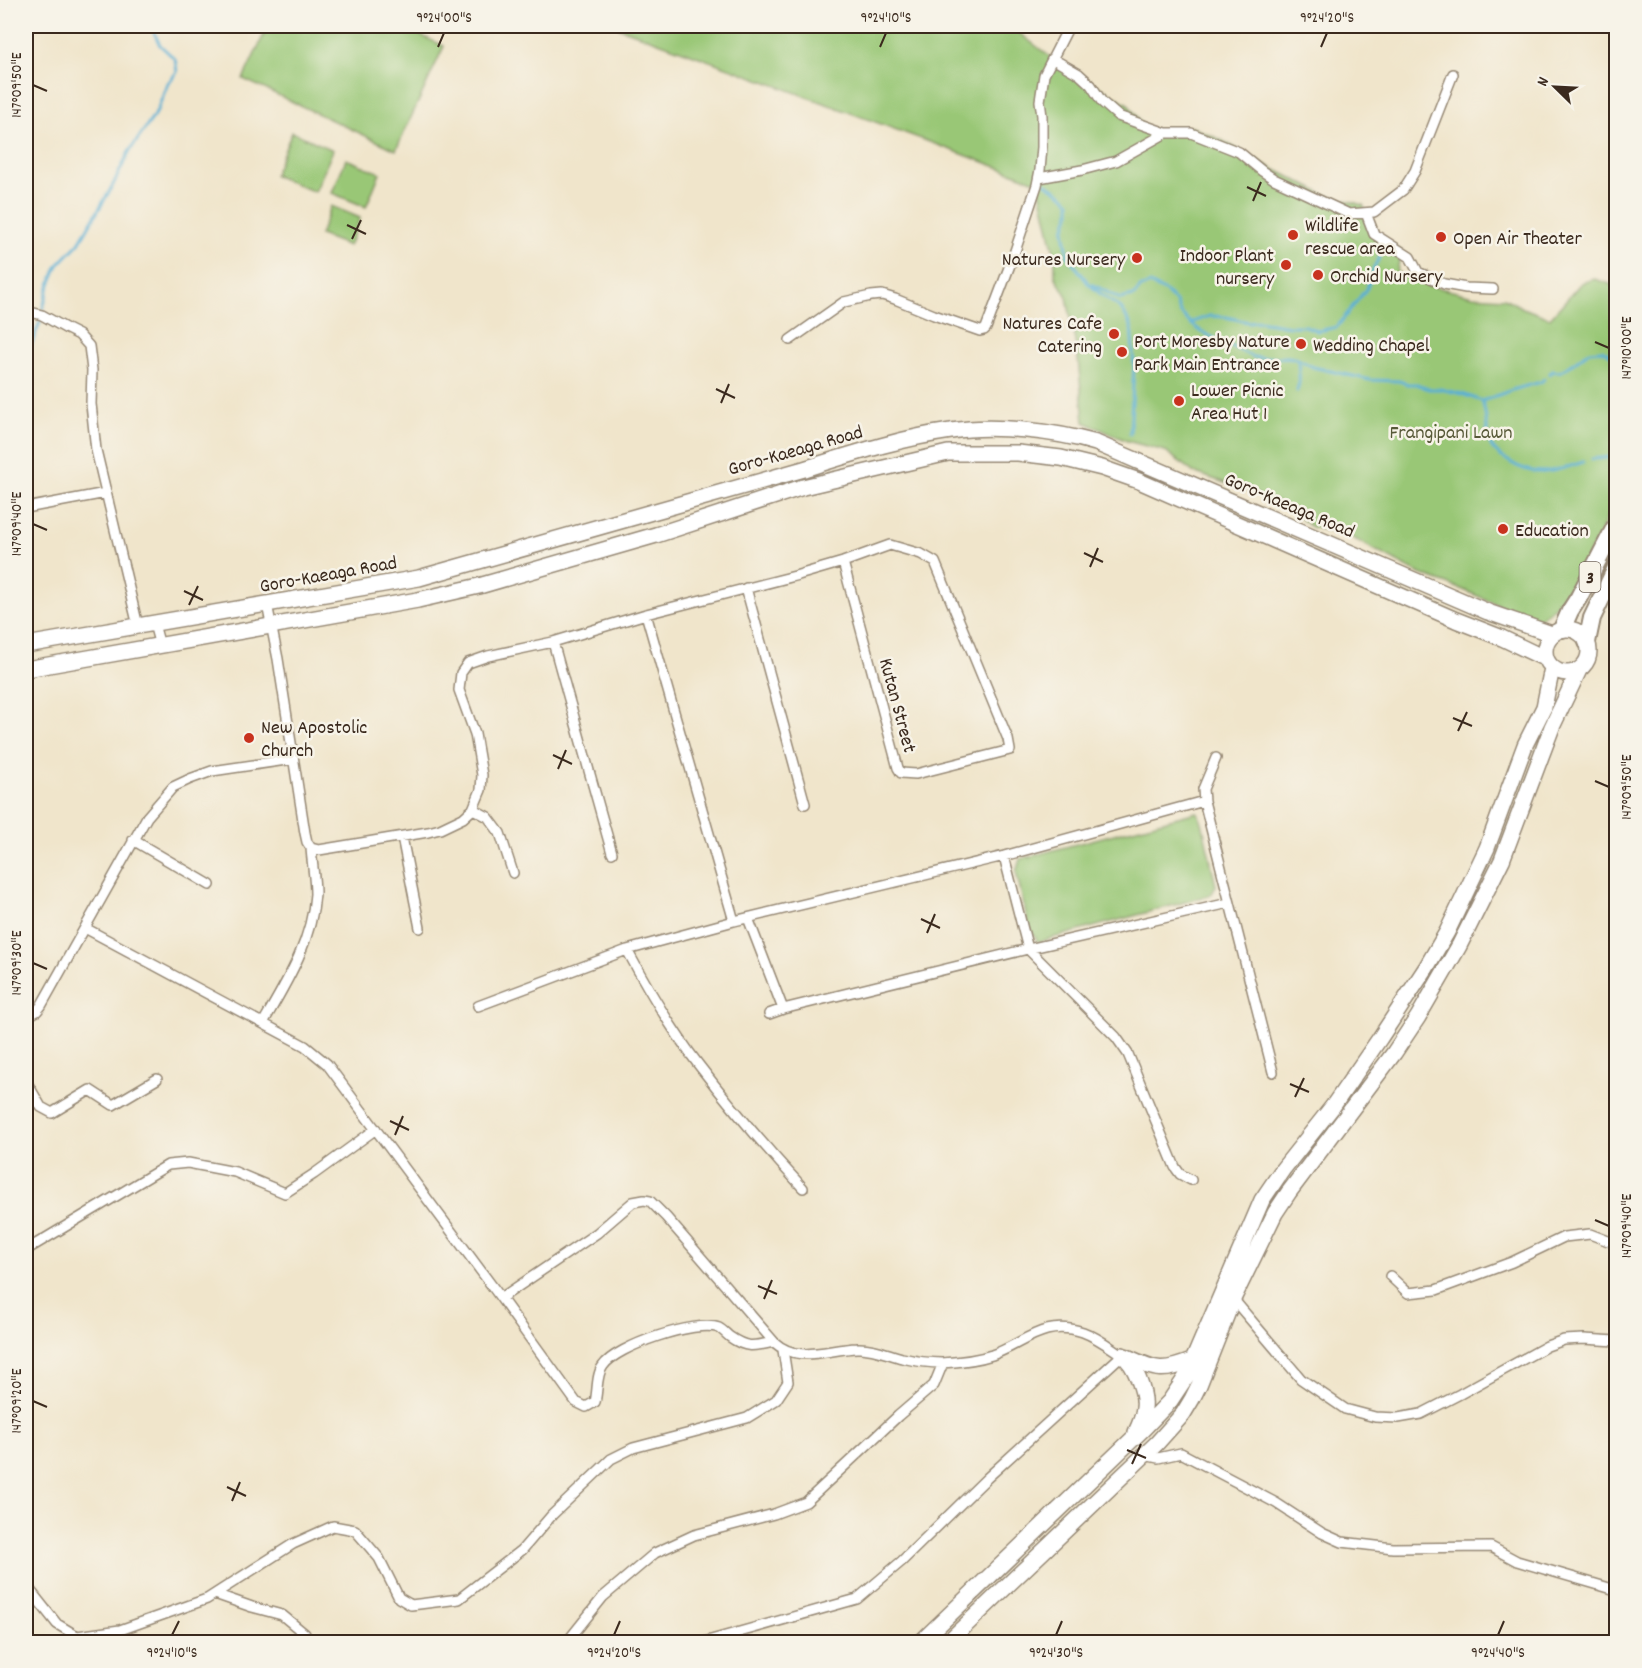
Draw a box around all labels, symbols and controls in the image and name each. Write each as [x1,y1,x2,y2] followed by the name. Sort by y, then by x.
[416,8,472,30] text: 9°24'00"S
[861,8,911,30] text: 9°24'10"S
[1300,8,1354,30] text: 9°24'20"S
[7,52,29,118] text: 147°09'50"E
[1525,57,1585,117] north arrow
[1531,74,1556,90] text: N
[1305,213,1395,264] place label: Wildlife rescue area
[1453,226,1582,254] place label: Open Air Theater
[1286,228,1300,242] marker: Wildlife rescue area
[1434,230,1448,244] marker: Open Air Theater
[1180,243,1275,294] place label: Indoor Plant nursery
[1002,247,1126,275] place label: Natures Nursery
[1130,251,1144,265] marker: Natures Nursery
[1279,258,1293,272] marker: Indoor Plant nursery
[1330,264,1443,292] place label: Orchid Nursery
[1311,268,1325,282] marker: Orchid Nursery
[1002,311,1102,362] place label: Natures Cafe Catering
[1617,316,1639,380] text: 147°10'00"E
[1107,327,1121,341] marker: Natures Cafe Catering
[1134,329,1290,380] place label: Port Moresby Nature Park Main Entrance
[1313,333,1430,361] place label: Wedding Chapel
[1294,337,1308,351] marker: Wedding Chapel
[1115,345,1129,359] marker: Port Moresby Nature Park Main Entrance
[1191,378,1283,429] place label: Lower Picnic Area Hut 1
[1172,394,1186,408] marker: Lower Picnic Area Hut 1
[725,419,867,485] street label: Goro-Kaeaga Road
[1389,420,1513,448] park label: Frangipani Lawn
[1219,467,1358,547] street label: Goro-Kaeaga Road
[7,492,29,556] text: 147°09'40"E
[1515,518,1589,546] place label: Education
[1496,522,1510,536] marker: Education
[258,550,399,602] street label: Goro-Kaeaga Road
[1580,562,1600,592] road number: 3
[870,655,922,756] street label: Kutan Street
[261,715,367,766] place label: New Apostolic Church
[242,731,256,745] marker: New Apostolic Church
[1617,754,1639,820] text: 147°09'50"E
[7,930,29,996] text: 147°09'30"E
[1617,1194,1639,1258] text: 147°09'40"E
[7,1368,29,1433] text: 147°09'20"E
[147,1643,197,1665] text: 9°24'10"S
[587,1643,641,1665] text: 9°24'20"S
[1029,1643,1083,1665] text: 9°24'30"S
[1471,1643,1525,1665] text: 9°24'40"S

